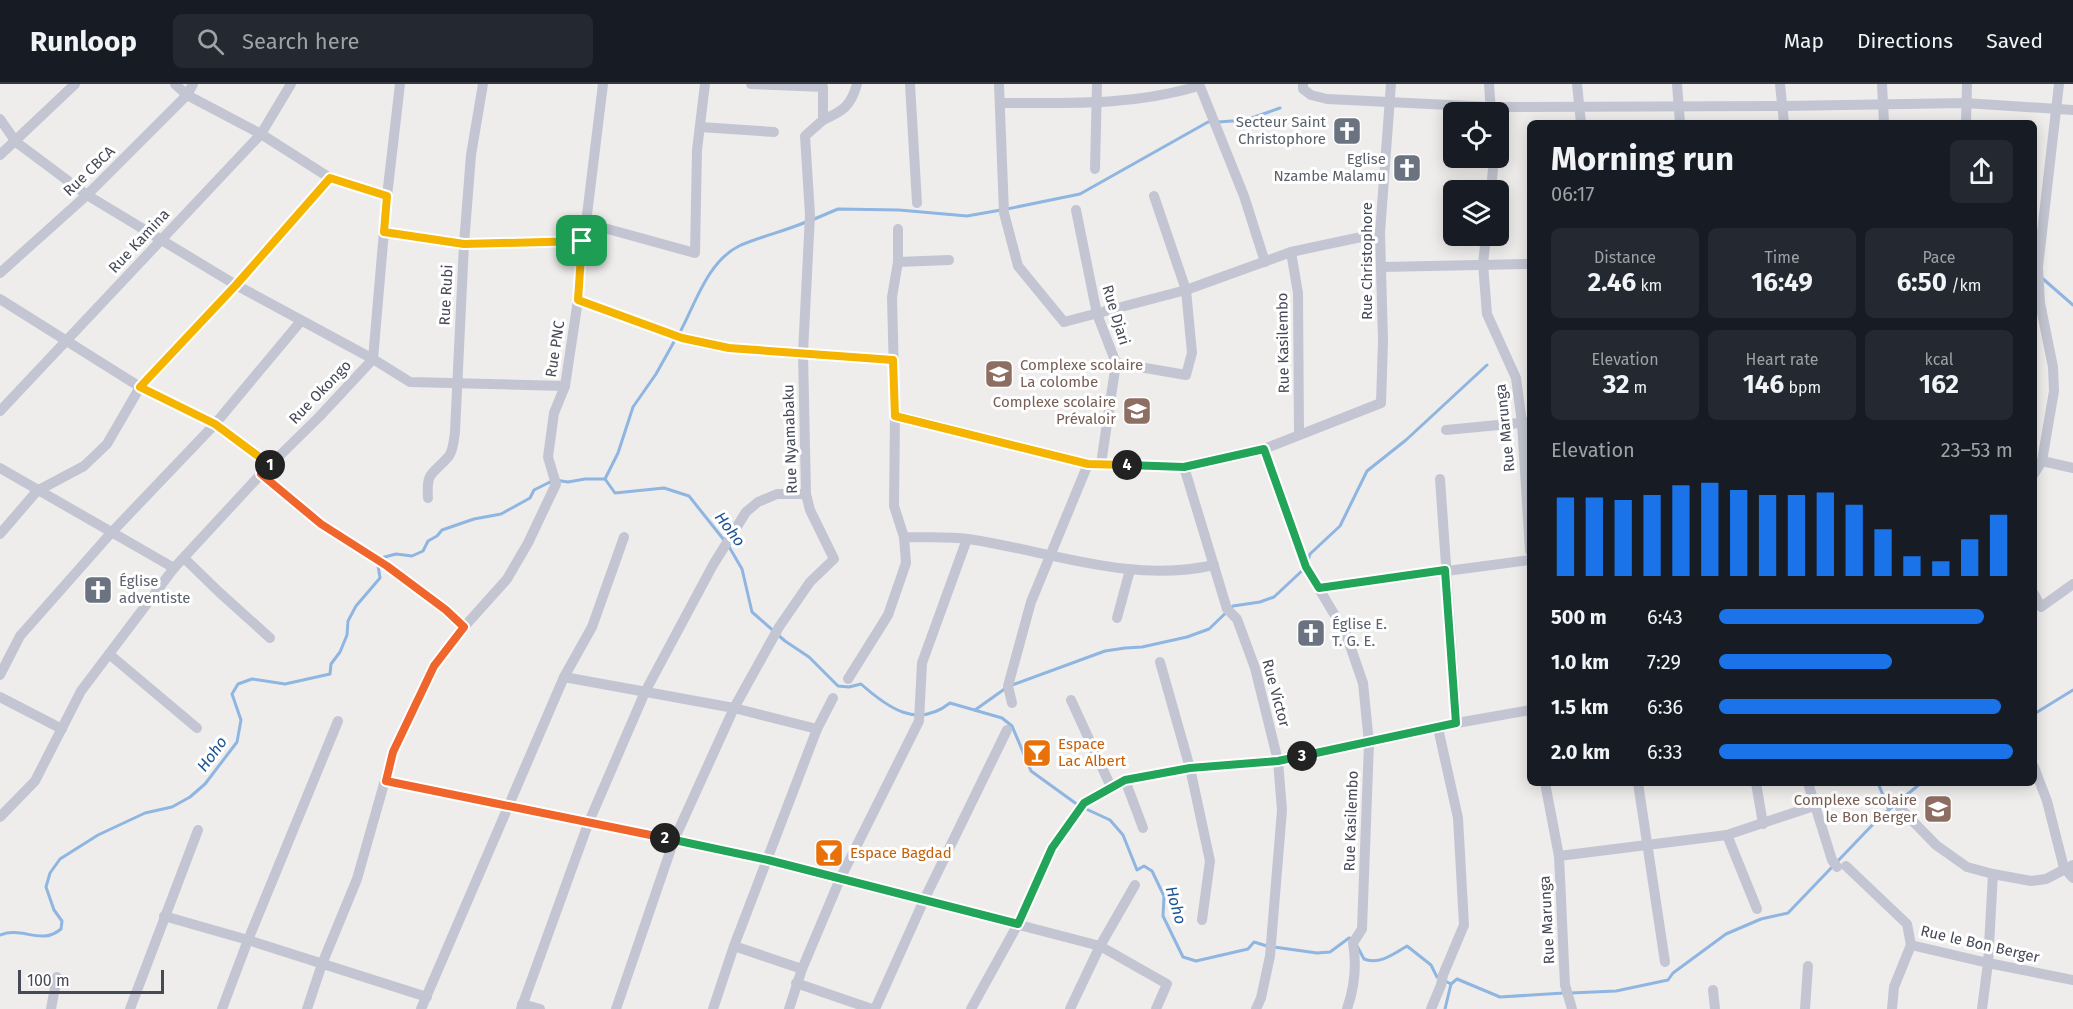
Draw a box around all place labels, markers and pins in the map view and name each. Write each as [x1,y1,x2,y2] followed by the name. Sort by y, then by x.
[1236,113,1327,148] place label: Secteur Saint Christophore
[1331,115,1363,147] church icon: Secteur Saint Christophore
[1274,150,1386,185] place label: Eglise Nzambe Malamu
[1391,152,1423,184] church icon: Eglise Nzambe Malamu
[556,215,607,266] pin
[1020,356,1143,391] place label: Complexe scolaire La colombe
[983,358,1015,390] school or university icon: Complexe scolaire La colombe
[993,393,1116,428] place label: Complexe scolaire Prévaloir
[1121,395,1153,427] school or university icon: Complexe scolaire Prévaloir
[255,450,285,480] pin: 1
[1112,450,1142,480] pin: 4
[119,572,190,607] place label: Église adventiste
[82,574,114,606] church icon: Église adventiste
[1332,615,1387,650] place label: Église E. T. G. E.
[1295,617,1327,649] church icon: Église E. T. G. E.
[1058,735,1126,770] place label: Espace Lac Albert
[1021,737,1053,769] bar icon: Espace Lac Albert
[1287,741,1317,771] pin: 3
[1794,791,1917,826] place label: Complexe scolaire le Bon Berger
[1922,793,1954,825] school or university icon: Complexe scolaire le Bon Berger
[650,823,680,853] pin: 2
[813,837,845,869] bar icon: Espace Bagdad
[850,844,952,862] place label: Espace Bagdad

